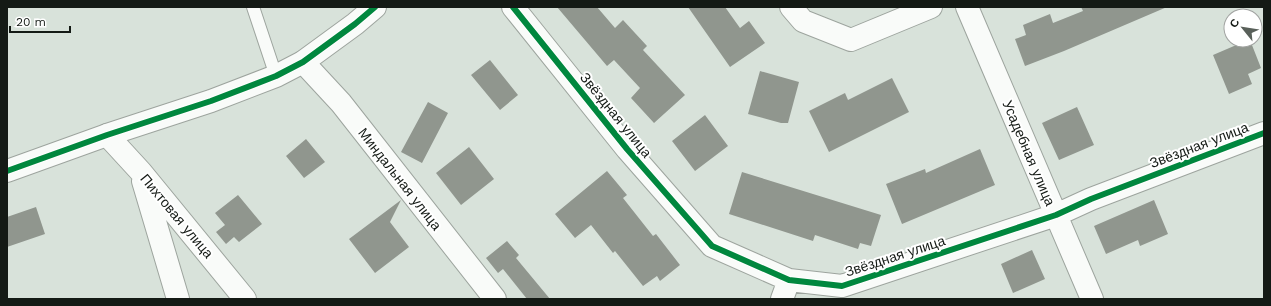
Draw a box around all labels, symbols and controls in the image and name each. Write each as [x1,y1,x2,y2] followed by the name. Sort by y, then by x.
[10,8,70,34] scale bar
[1223,8,1263,48] north arrow
[16,15,46,29] text: 20 m
[1227,17,1242,30] text: С
[577,69,655,161] street label: Звёздная улица
[1000,98,1059,208] street label: Усадебная улица
[1147,119,1251,171] street label: Звёздная улица
[355,125,445,233] street label: Миндальная улица
[137,171,217,261] street label: Пихтовая улица
[843,232,947,280] street label: Звёздная улица

